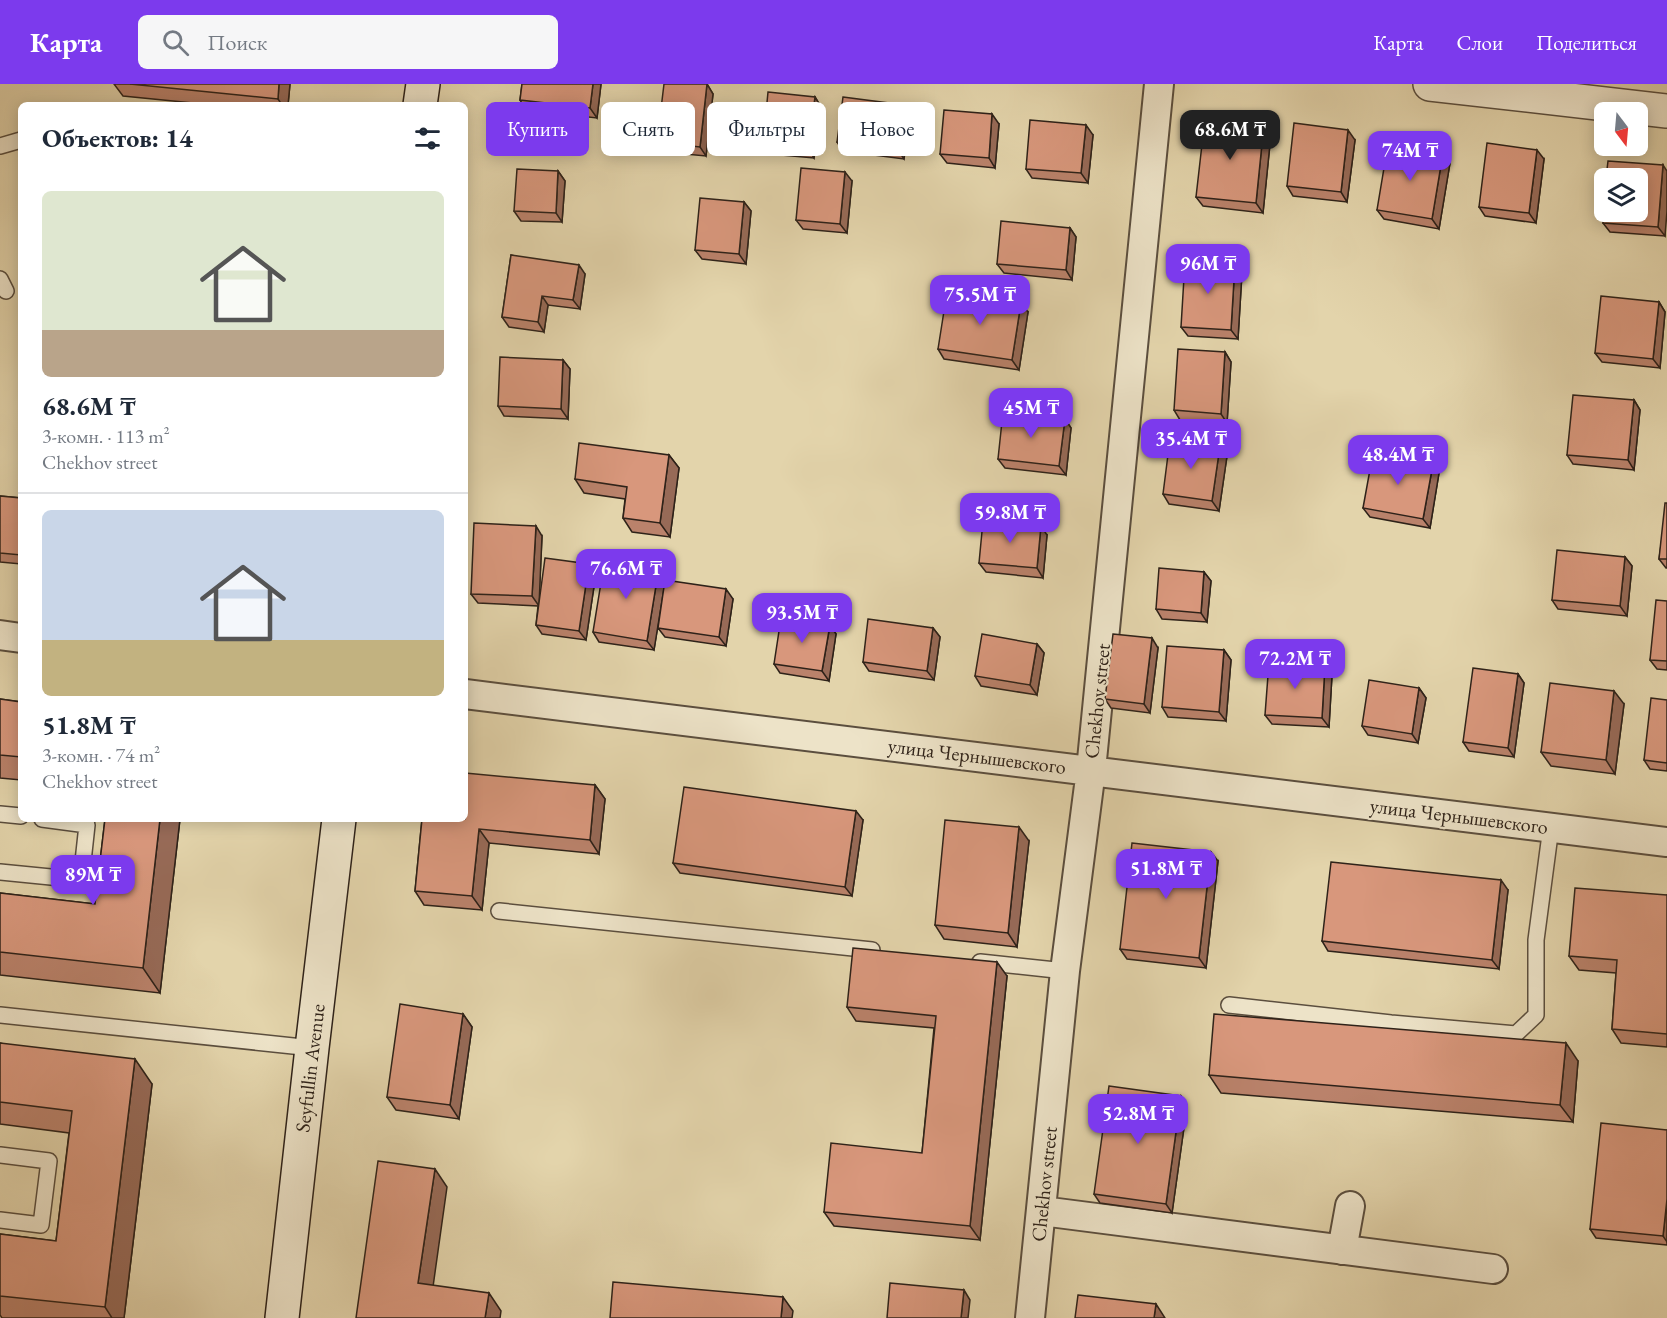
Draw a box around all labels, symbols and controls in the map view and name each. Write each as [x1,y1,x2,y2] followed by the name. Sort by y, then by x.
[138,15,558,69] search box
[30,24,102,60] text: Карта
[159,26,192,59] icon: search
[207,28,267,57] text: Поиск
[1373,29,1423,56] text: Карта
[1456,29,1503,56] text: Слои
[1536,29,1637,56] text: Поделиться
[486,102,589,156] chip: Купить
[601,102,695,156] chip: Снять
[707,102,826,156] chip: Фильтры
[838,102,935,156] chip: Новое
[1594,102,1648,156] north arrow
[1594,102,1648,222] map controls
[1175,110,1285,161] pin: 68.6M ₸
[1194,116,1266,142] text: 68.6M ₸
[42,121,193,155] text: Объектов: 14
[411,122,444,155] icon: filters
[1368,131,1452,182] pin: 74M ₸
[1382,137,1438,163] text: 74M ₸
[1594,168,1648,222] button: layers
[189,230,297,338] icon: home
[1166,244,1250,295] pin: 96M ₸
[1180,250,1236,276] text: 96M ₸
[925,275,1035,326] pin: 75.5M ₸
[944,281,1016,307] text: 75.5M ₸
[989,388,1073,439] pin: 45M ₸
[42,389,136,423] text: 68.6M ₸
[1003,394,1059,420] text: 45M ₸
[1136,419,1246,470] pin: 35.4M ₸
[42,423,170,449] text: 3-комн. · 113 m²
[1155,425,1227,451] text: 35.4M ₸
[1343,435,1453,486] pin: 48.4M ₸
[1362,441,1434,467] text: 48.4M ₸
[42,449,157,475] text: Chekhov street
[955,493,1065,544] pin: 59.8M ₸
[974,499,1046,525] text: 59.8M ₸
[189,549,297,657] icon: home
[571,549,681,600] pin: 76.6M ₸
[590,555,662,581] text: 76.6M ₸
[747,593,857,644] pin: 93.5M ₸
[766,599,838,625] text: 93.5M ₸
[1240,639,1350,690] pin: 72.2M ₸
[1078,642,1116,760] street label: Chekhov street
[1259,645,1331,671] text: 72.2M ₸
[42,708,136,742] text: 51.8M ₸
[887,732,1068,780] street label: улица Чернышевского
[42,742,160,768] text: 3-комн. · 74 m²
[42,768,157,794] text: Chekhov street
[1369,792,1550,840] street label: улица Чернышевского
[1111,849,1221,900] pin: 51.8M ₸
[51,855,135,906] pin: 89M ₸
[1130,855,1202,881] text: 51.8M ₸
[65,861,121,887] text: 89M ₸
[289,1002,331,1134] street label: Seyfullin Avenue
[1083,1094,1193,1145] pin: 52.8M ₸
[1102,1100,1174,1126] text: 52.8M ₸
[1025,1125,1063,1243] street label: Chekhov street

